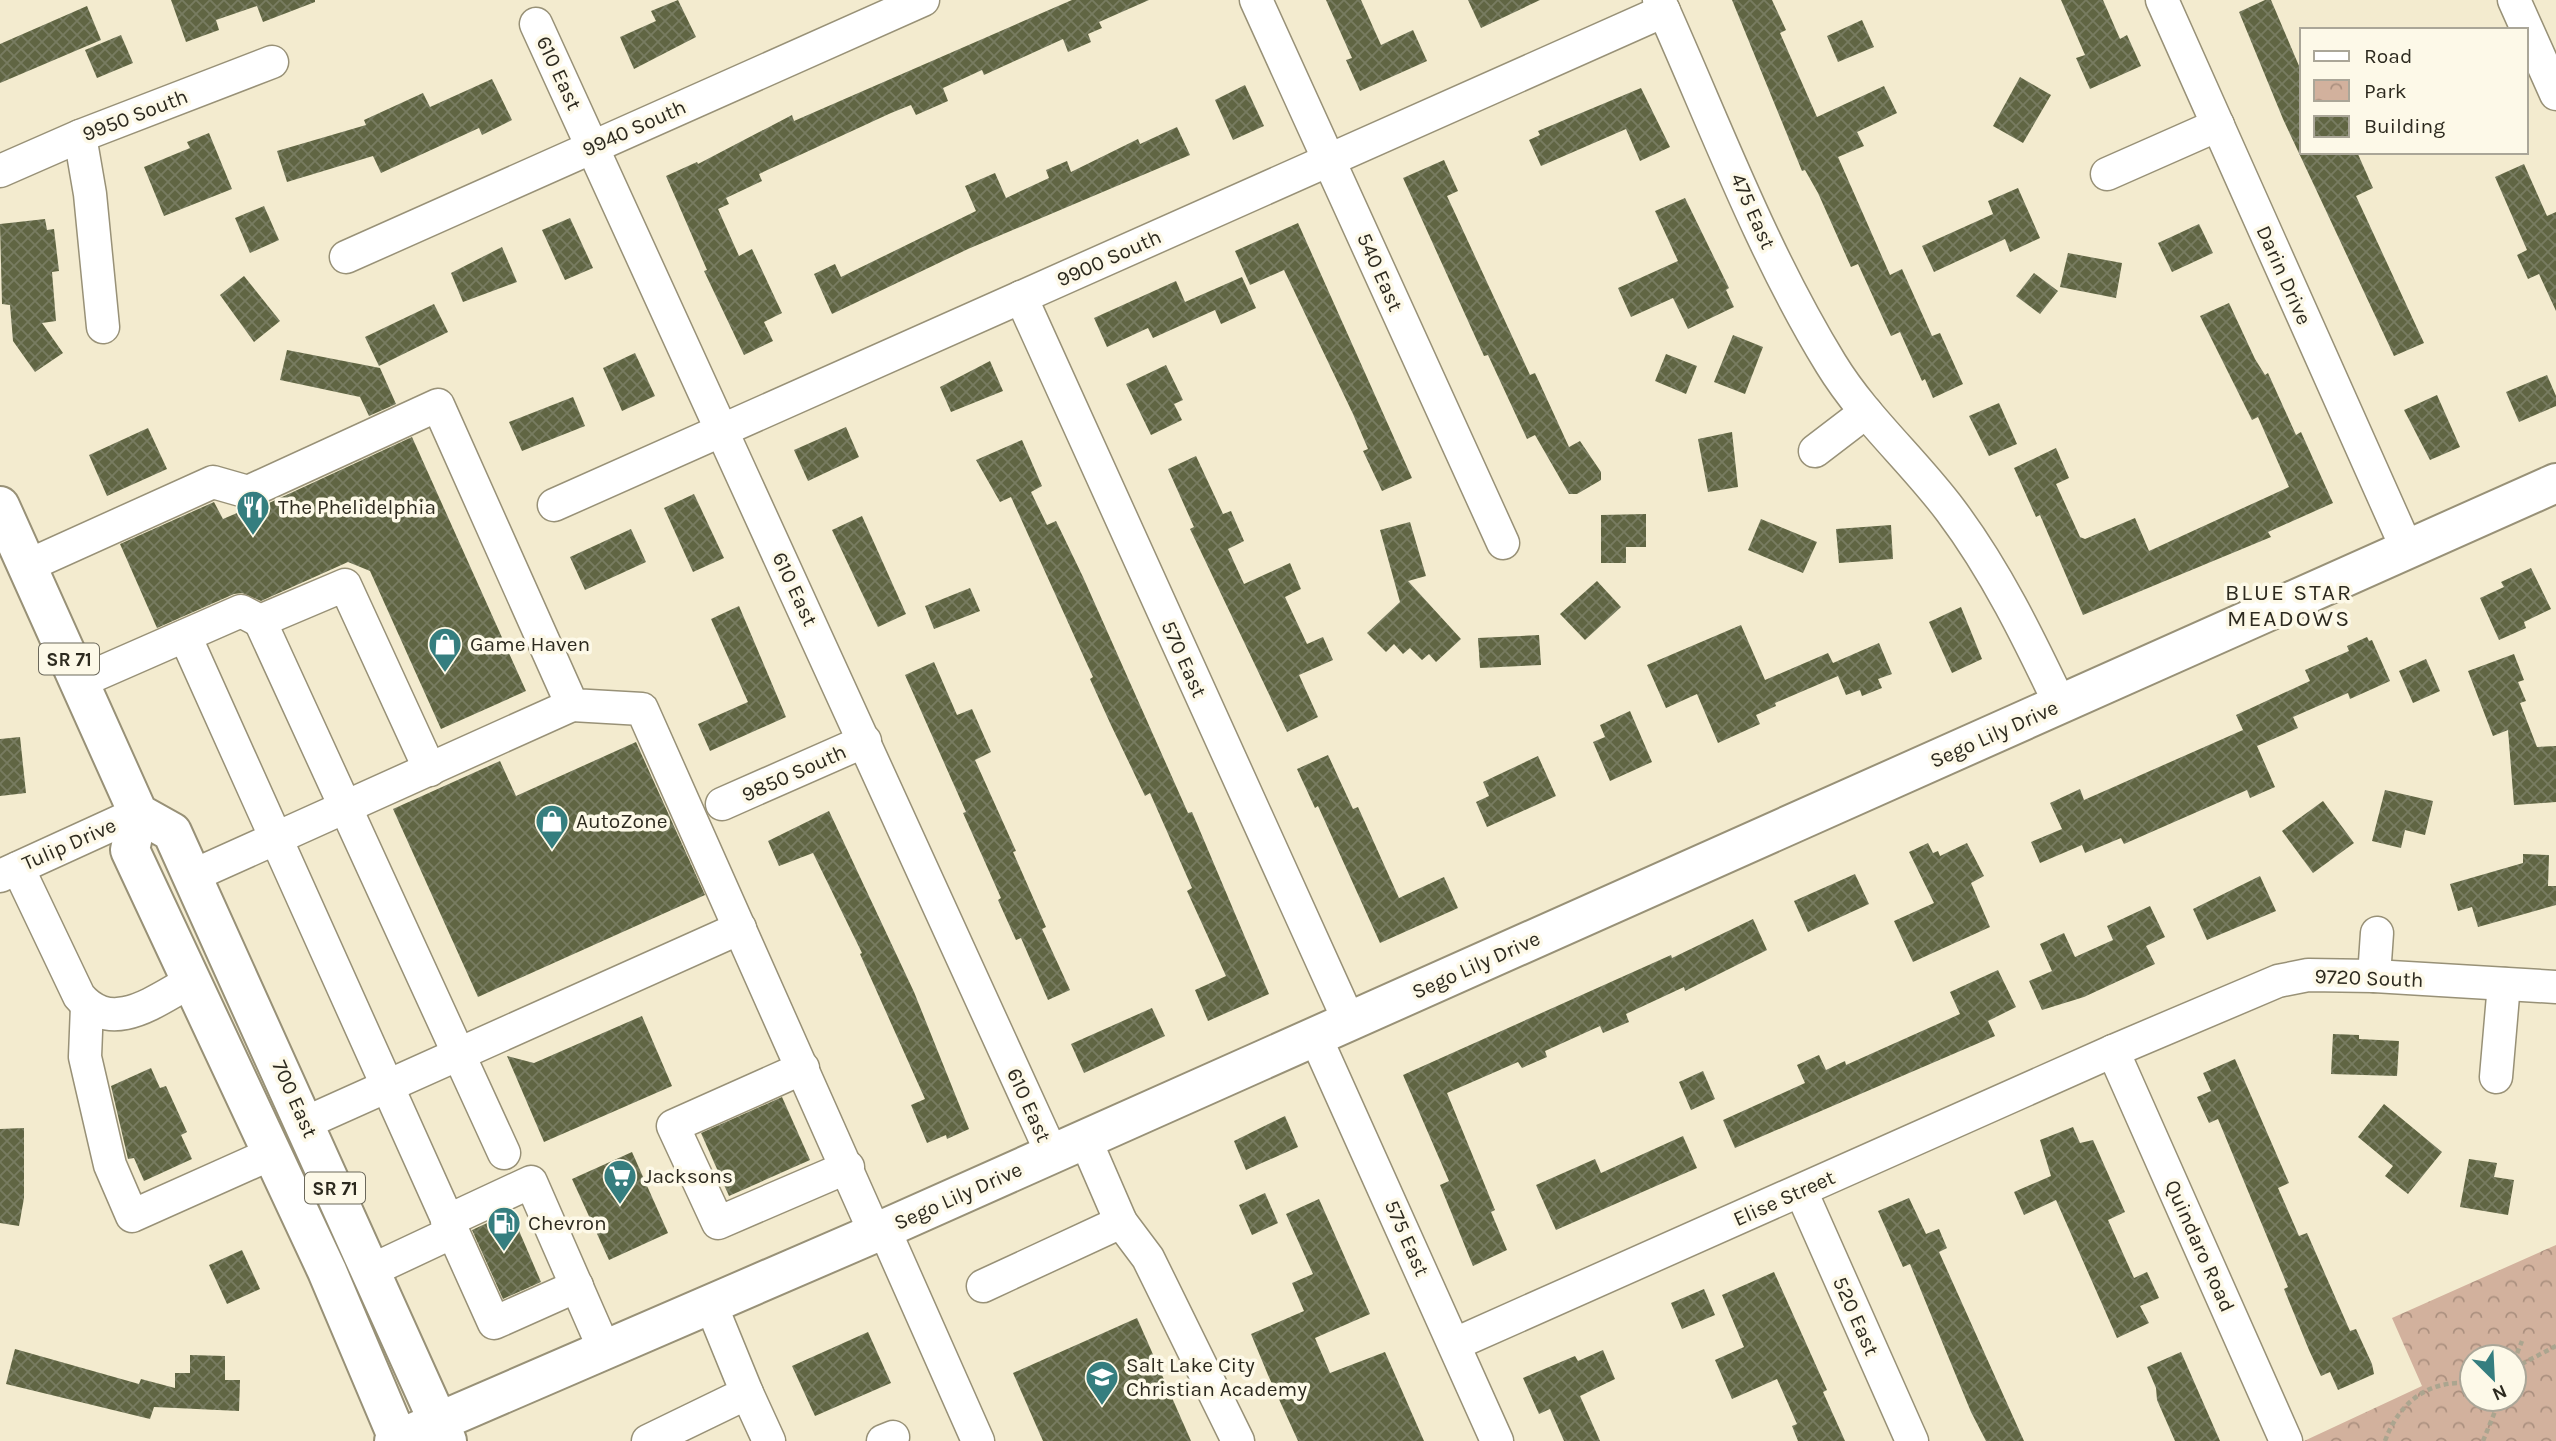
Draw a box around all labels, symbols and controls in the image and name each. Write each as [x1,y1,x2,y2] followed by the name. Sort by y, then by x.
[2300,28,2528,154] legend
[531,32,587,114] street label: 610 East
[2364,44,2412,68] text: Road
[2364,79,2407,103] text: Park
[79,84,191,146] street label: 9950 South
[578,94,690,162] street label: 9940 South
[2364,114,2445,138] text: Building
[1726,169,1780,253] street label: 475 East
[2251,222,2317,328] street label: Darin Drive
[1053,224,1165,292] street label: 9900 South
[1352,229,1408,315] street label: 540 East
[234,488,272,537] restaurant icon: The Phelidelphia
[278,495,436,519] place label: The Phelidelphia
[767,548,823,630] street label: 610 East
[2225,579,2353,632] district label: BLUE STAR MEADOWS
[1156,617,1212,701] street label: 570 East
[426,625,464,674] shop icon: Game Haven
[470,632,590,656] place label: Game Haven
[39,644,99,674] road number: SR 71
[1926,695,2062,773] street label: Sego Lily Drive
[738,739,850,807] street label: 9850 South
[533,802,571,851] shop icon: AutoZone
[576,809,668,833] place label: AutoZone
[18,813,120,875] street label: Tulip Drive
[1408,926,1544,1004] street label: Sego Lily Drive
[2314,964,2424,992] street label: 9720 South
[267,1057,323,1141] street label: 700 East
[1002,1064,1056,1146] street label: 610 East
[601,1157,639,1206] supermarket icon: Jacksons
[890,1157,1026,1235] street label: Sego Lily Drive
[644,1164,733,1188] place label: Jacksons
[1730,1165,1838,1231] street label: Elise Street
[305,1172,365,1204] road number: SR 71
[2160,1176,2240,1316] street label: Quindaro Road
[1380,1196,1434,1280] street label: 575 East
[485,1204,523,1253] fuel station icon: Chevron
[528,1211,607,1235] place label: Chevron
[1828,1273,1884,1359] street label: 520 East
[2458,1343,2528,1413] north arrow
[1126,1353,1307,1401] place label: Salt Lake City Christian Academy
[1083,1358,1121,1407] school or university icon: Salt Lake City Christian Academy
[2489,1380,2510,1405] text: N

